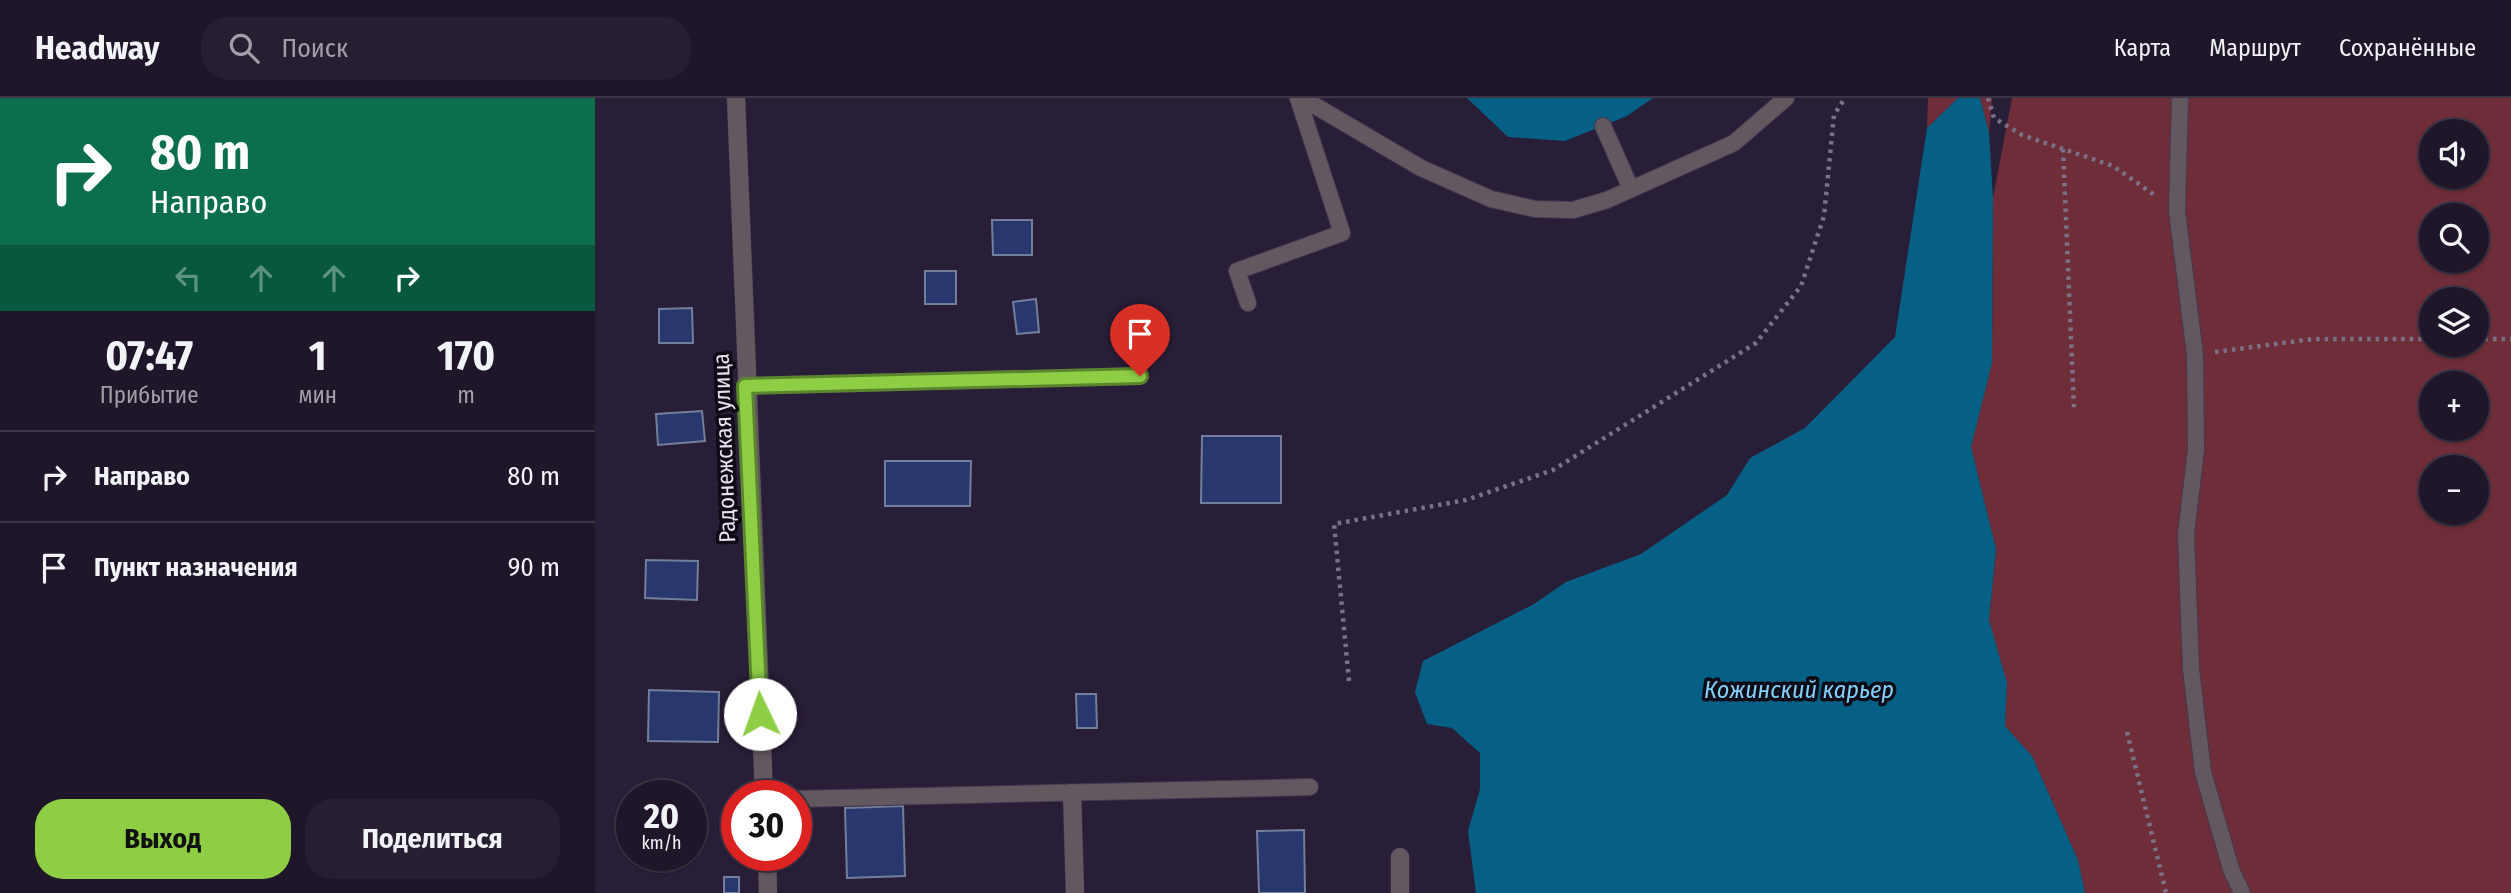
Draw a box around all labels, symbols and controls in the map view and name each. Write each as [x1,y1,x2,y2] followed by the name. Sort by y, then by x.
[201,17,691,80] search box
[35,28,159,68] text: Headway
[225,29,263,67] icon: search
[281,33,348,64] text: Поиск
[2114,34,2171,62] text: Карта
[2209,34,2301,62] text: Маршрут
[2339,34,2476,62] text: Сохранённые
[2419,119,2489,525] map controls
[2419,119,2489,189] button: sound
[150,123,250,182] text: 80 m
[35,126,126,217] icon: right
[150,183,267,221] text: Направо
[2419,203,2489,273] button: search
[169,259,207,297] icon: left
[242,259,280,297] icon: ahead
[315,259,353,297] icon: ahead
[388,259,426,297] icon: right
[2419,287,2489,357] button: layers
[1110,304,1170,376] pin
[1121,315,1159,353] icon: arrive
[105,331,193,381] text: 07:47
[309,331,327,381] text: 1
[437,331,495,381] text: 170
[707,353,741,543] street label: Радонежская улица
[2419,371,2489,441] button: +
[100,381,199,409] text: Прибытие
[298,381,337,409] text: мин
[457,381,475,409] text: m
[2419,455,2489,525] button: −
[35,458,73,496] icon: right
[94,461,190,492] text: Направо
[507,461,560,492] text: 80 m
[35,549,73,587] icon: arrive
[94,552,298,583] text: Пункт назначения
[508,552,560,583] text: 90 m
[1704,676,1894,704] water label: Кожинский карьер
[723,677,797,751] position arrow
[721,780,812,871] speed limit sign: 30
[644,795,679,837] text: 20
[35,799,291,879] button: Выход
[305,799,560,879] button: Поделиться
[641,832,682,854] text: km/h

